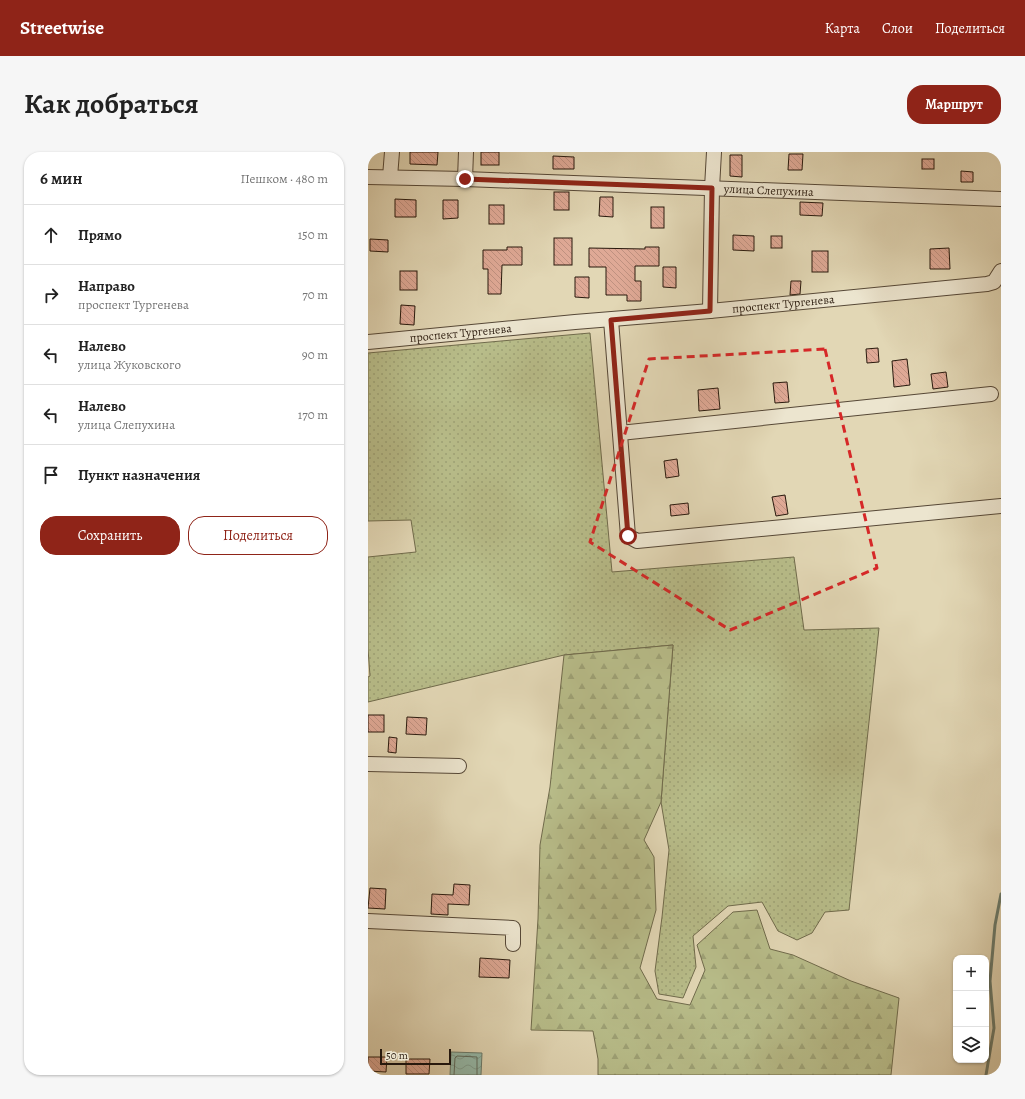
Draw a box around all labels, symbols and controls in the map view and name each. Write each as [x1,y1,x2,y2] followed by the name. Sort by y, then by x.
[20,15,104,41] text: Streetwise
[825,19,860,38] text: Карта
[882,19,913,38] text: Слои
[935,19,1005,38] text: Поделиться
[24,85,199,123] text: Как добраться
[907,85,1001,124] button: Маршрут
[40,167,82,190] text: 6 мин
[240,170,328,187] text: Пешком · 480 m
[456,170,474,188] route end
[723,181,814,200] street label: улица Слепухина
[40,224,62,246] icon: ahead
[78,225,122,245] text: Прямо
[298,226,328,243] text: 150 m
[78,276,135,296] text: Направо
[40,284,62,306] icon: right
[302,286,328,303] text: 70 m
[731,291,836,317] street label: проспект Тургенева
[78,296,189,313] text: проспект Тургенева
[409,320,513,346] street label: проспект Тургенева
[78,336,126,356] text: Налево
[40,344,62,366] icon: left
[302,346,328,363] text: 90 m
[78,356,181,373] text: улица Жуковского
[78,396,126,416] text: Налево
[40,404,62,426] icon: left
[298,406,328,423] text: 170 m
[78,416,175,433] text: улица Слепухина
[40,464,62,486] icon: arrive
[78,465,200,485] text: Пункт назначения
[40,516,180,555] button: Сохранить
[188,516,328,555] button: Поделиться
[619,527,637,545] route start
[953,955,989,1063] map controls
[953,955,989,991] button: +
[953,991,989,1027] button: −
[953,1027,989,1063] button: layers
[380,1047,451,1066] scale bar
[386,1048,408,1063] text: 50 m

